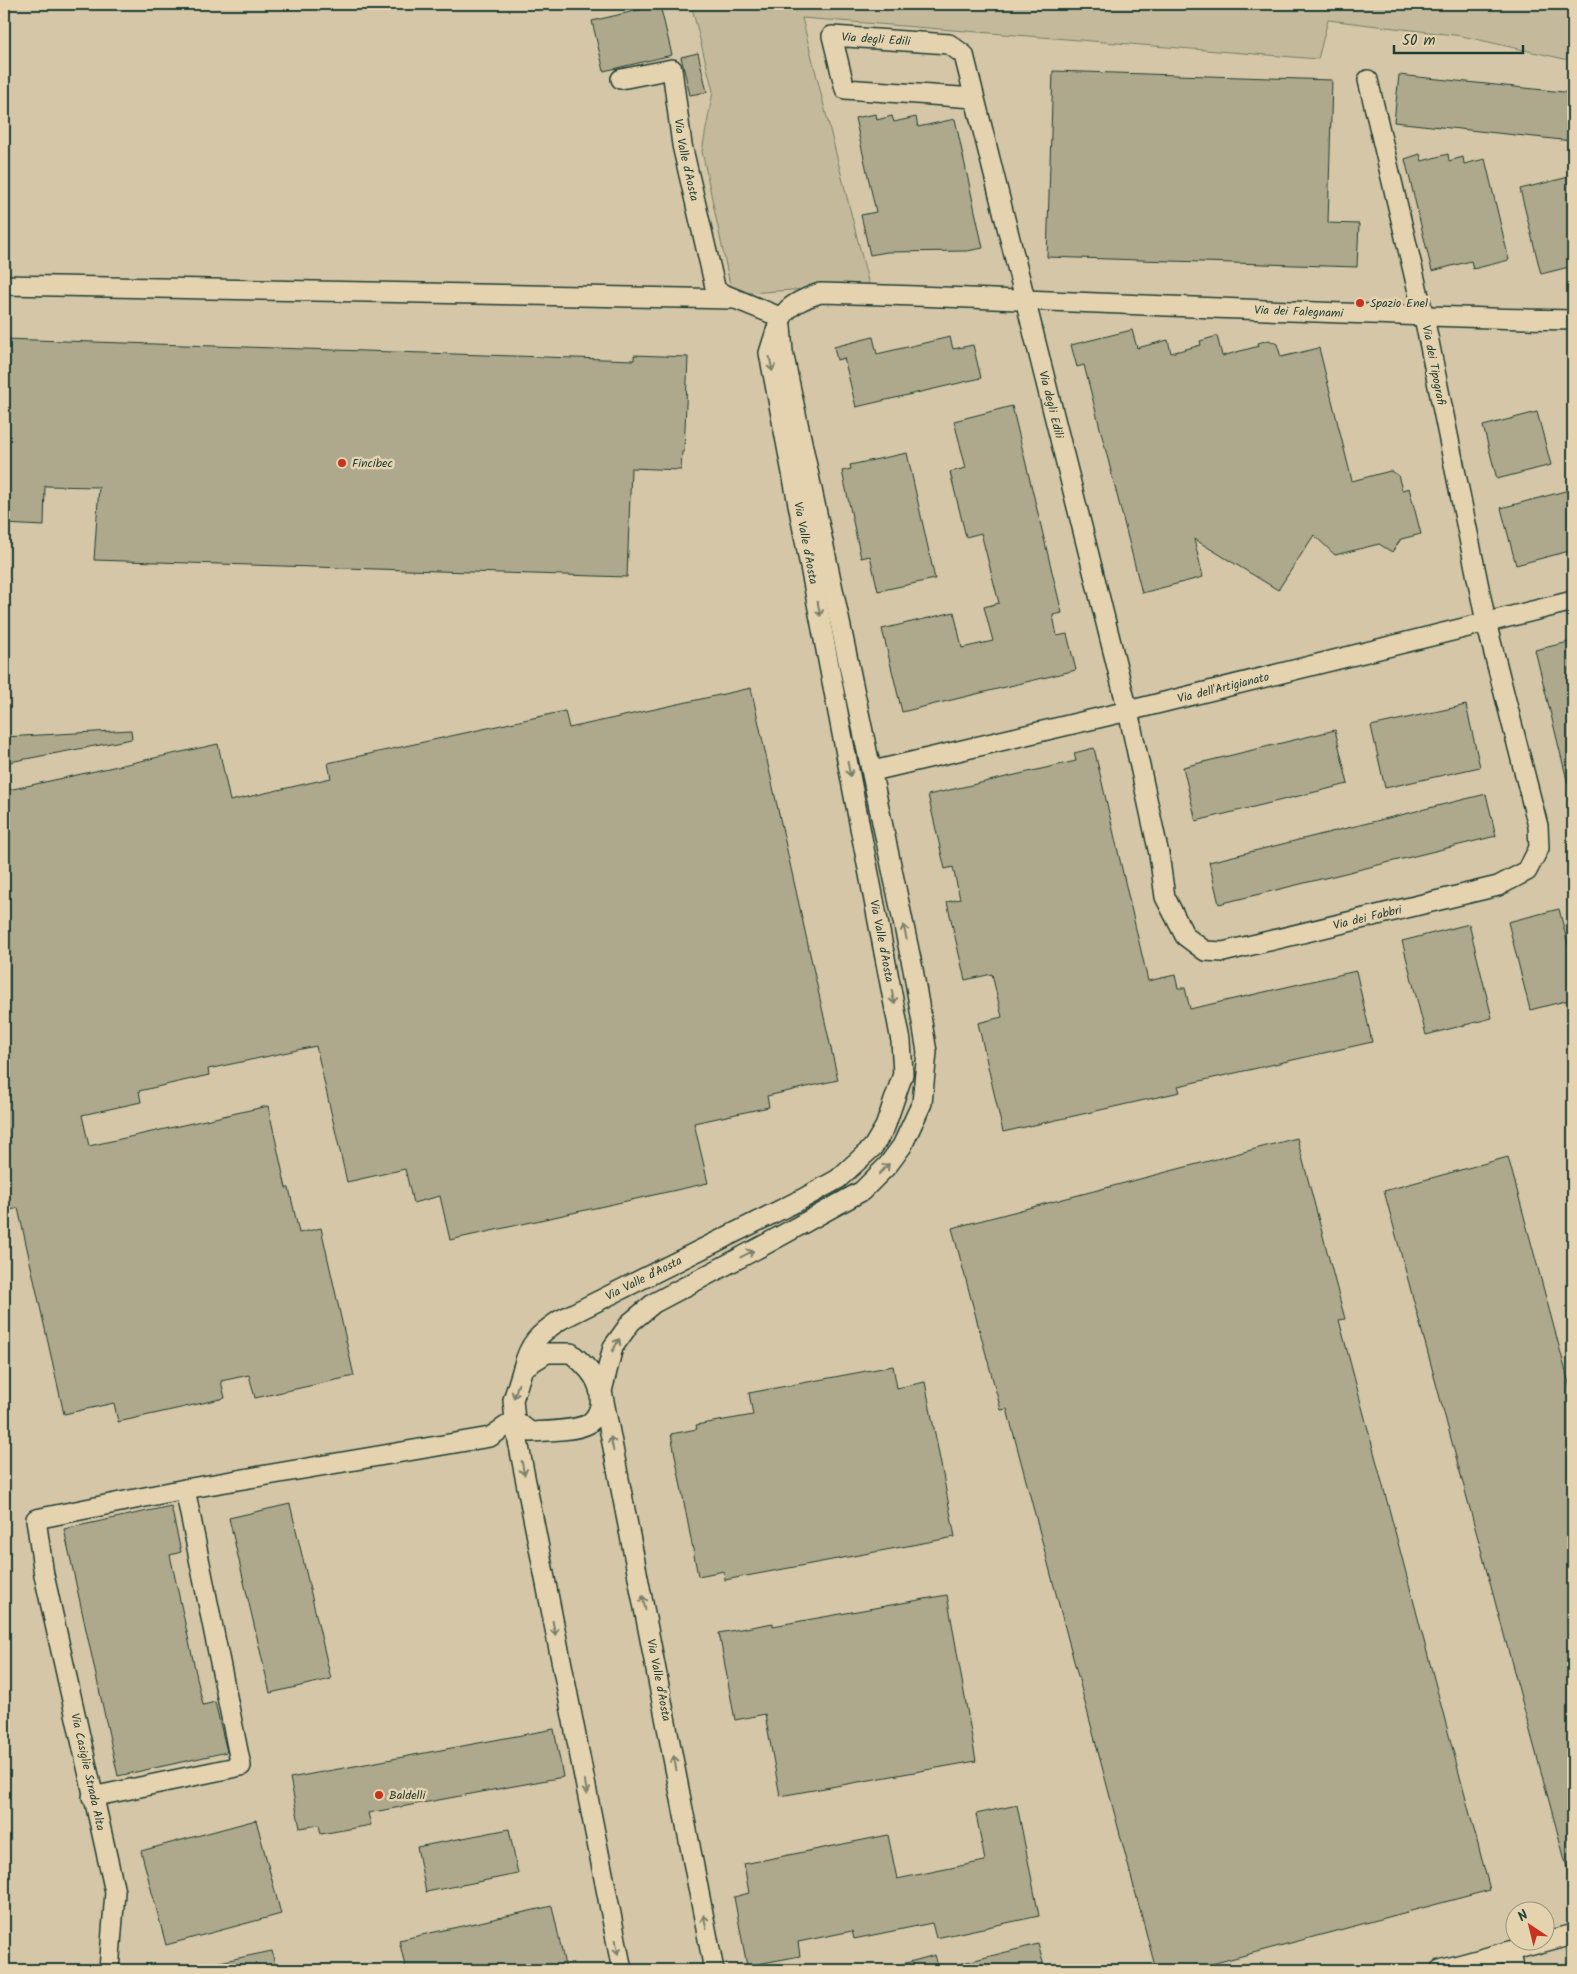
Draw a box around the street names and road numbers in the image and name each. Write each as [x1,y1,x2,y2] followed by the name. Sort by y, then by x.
[841,28,912,51] street label: Via degli Edili
[669,118,704,203] street label: Via Valle d'Aosta
[1254,301,1345,323] street label: Via dei Falegnami
[1416,324,1451,407] street label: Via dei Tipografi
[1033,369,1069,442] street label: Via degli Edili
[788,500,823,586] street label: Via Valle d'Aosta
[1175,667,1271,708] street label: Via dell'Artigianato
[864,898,899,984] street label: Via Valle d'Aosta
[1331,900,1405,935] street label: Via dei Fabbri
[602,1251,686,1306] street label: Via Valle d'Aosta
[641,1637,676,1723] street label: Via Valle d'Aosta
[65,1711,110,1833] street label: Via Casiglie Strada Alta

